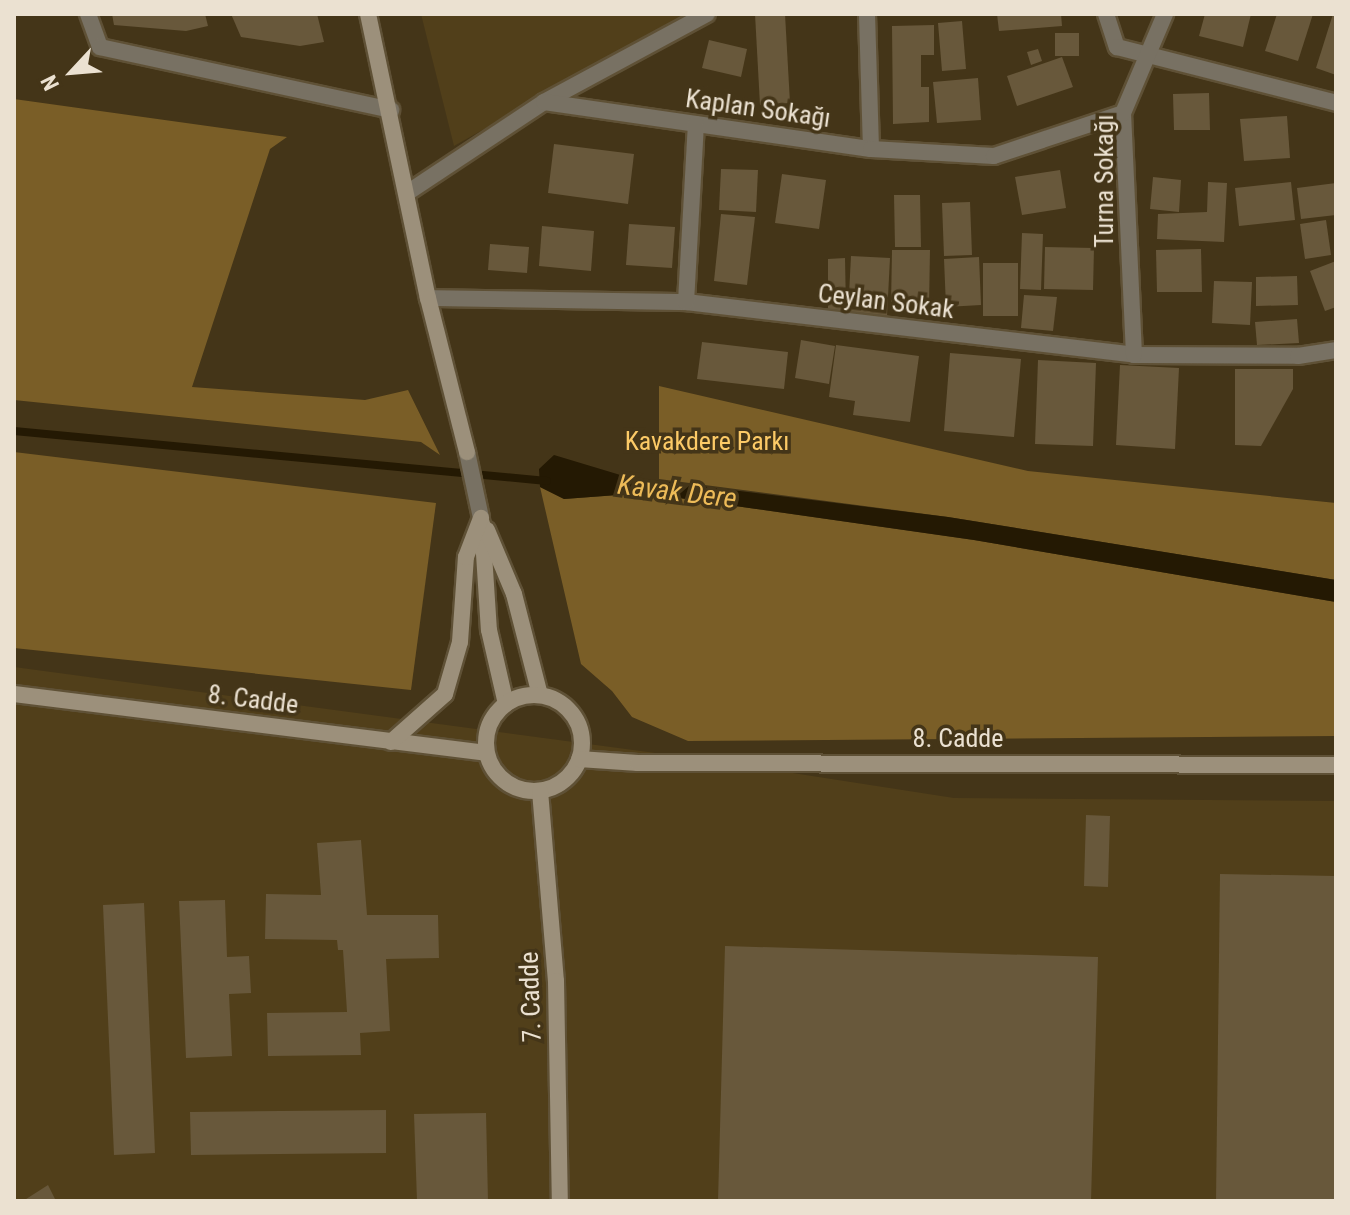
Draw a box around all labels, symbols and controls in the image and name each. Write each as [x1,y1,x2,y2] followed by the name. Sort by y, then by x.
[32,32,112,112] north arrow
[36,71,64,94] text: N
[683,83,833,135] street label: Kaplan Sokağı
[1089,114,1121,248] street label: Turna Sokağı
[816,278,956,326] street label: Ceylan Sokak
[625,426,789,458] park label: Kavakdere Parkı
[616,468,738,516] water label: Kavak Dere
[206,679,300,721] street label: 8. Cadde
[913,723,1003,755] street label: 8. Cadde
[514,951,548,1043] street label: 7. Cadde

